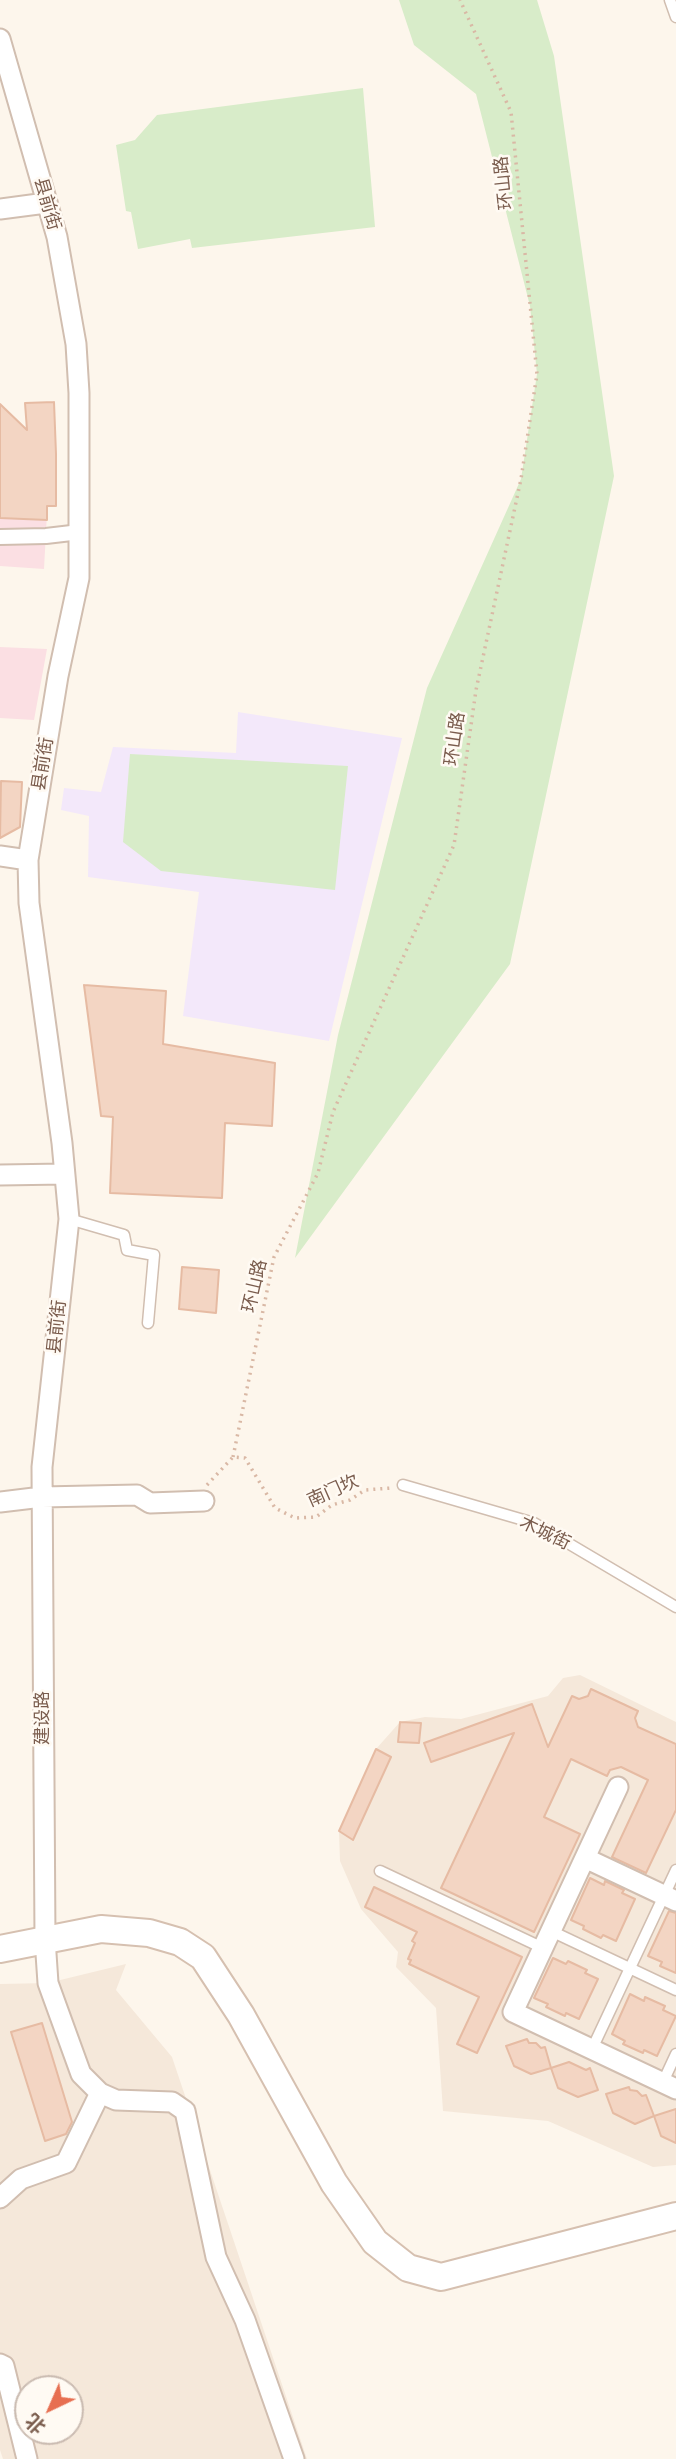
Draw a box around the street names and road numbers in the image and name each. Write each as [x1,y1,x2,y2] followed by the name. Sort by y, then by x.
[490,155,518,211] street label: 环山路
[29,175,65,233] street label: 县前街
[441,711,469,767] street label: 环山路
[28,736,58,792] street label: 县前街
[238,1257,272,1315] street label: 环山路
[43,1299,71,1355] street label: 县前街
[304,1470,362,1512] street label: 南门坎
[516,1511,574,1555] street label: 木城街
[32,1691,54,1745] street label: 建设路

